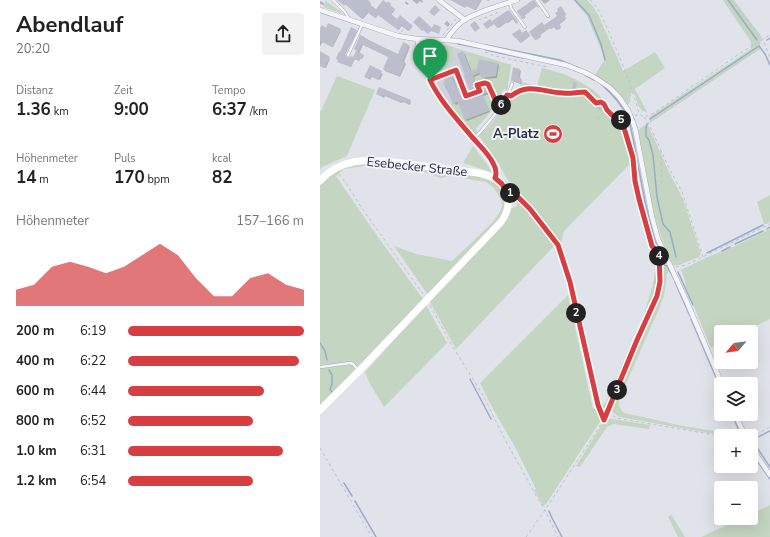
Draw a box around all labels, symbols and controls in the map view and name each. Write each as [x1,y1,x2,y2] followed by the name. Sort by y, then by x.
[16,10,123,40] text: Abendlauf
[262,13,304,55] button: share
[413,39,447,80] pin
[16,40,50,58] text: 20:20
[419,45,441,67] icon: arrive
[16,83,53,98] text: Distanz
[114,83,133,98] text: Zeit
[212,83,246,98] text: Tempo
[491,95,511,115] pin: 6
[498,97,504,112] text: 6
[16,98,51,121] text: 1.36
[114,98,149,121] text: 9:00
[212,98,247,121] text: 6:37
[51,104,69,119] text: km
[247,104,268,119] text: /km
[611,110,631,130] pin: 5
[618,112,624,127] text: 5
[542,123,564,145] sports icon: A-Platz
[493,125,539,143] place label: A-Platz
[16,151,78,166] text: Höhenmeter
[114,151,136,166] text: Puls
[212,151,232,166] text: kcal
[366,153,468,181] street label: Esebecker Straße
[16,166,36,189] text: 14
[114,166,145,189] text: 170
[212,166,232,189] text: 82
[36,172,49,187] text: m
[145,172,170,187] text: bpm
[500,183,520,203] pin: 1
[507,185,513,200] text: 1
[16,212,89,230] text: Höhenmeter
[236,212,304,230] text: 157–166 m
[649,246,669,266] pin: 4
[656,248,662,263] text: 4
[566,303,586,323] pin: 2
[573,305,579,320] text: 2
[16,322,54,340] text: 200 m
[80,322,106,340] text: 6:19
[714,325,758,369] north arrow
[714,325,758,525] map controls
[16,352,54,370] text: 400 m
[80,352,106,370] text: 6:22
[714,377,758,421] button: layers
[607,380,627,400] pin: 3
[16,382,54,400] text: 600 m
[80,382,106,400] text: 6:44
[614,382,620,397] text: 3
[16,412,54,430] text: 800 m
[80,412,106,430] text: 6:52
[714,429,758,473] button: +
[16,442,57,460] text: 1.0 km
[80,442,106,460] text: 6:31
[16,472,57,490] text: 1.2 km
[80,472,106,490] text: 6:54
[714,481,758,525] button: −

